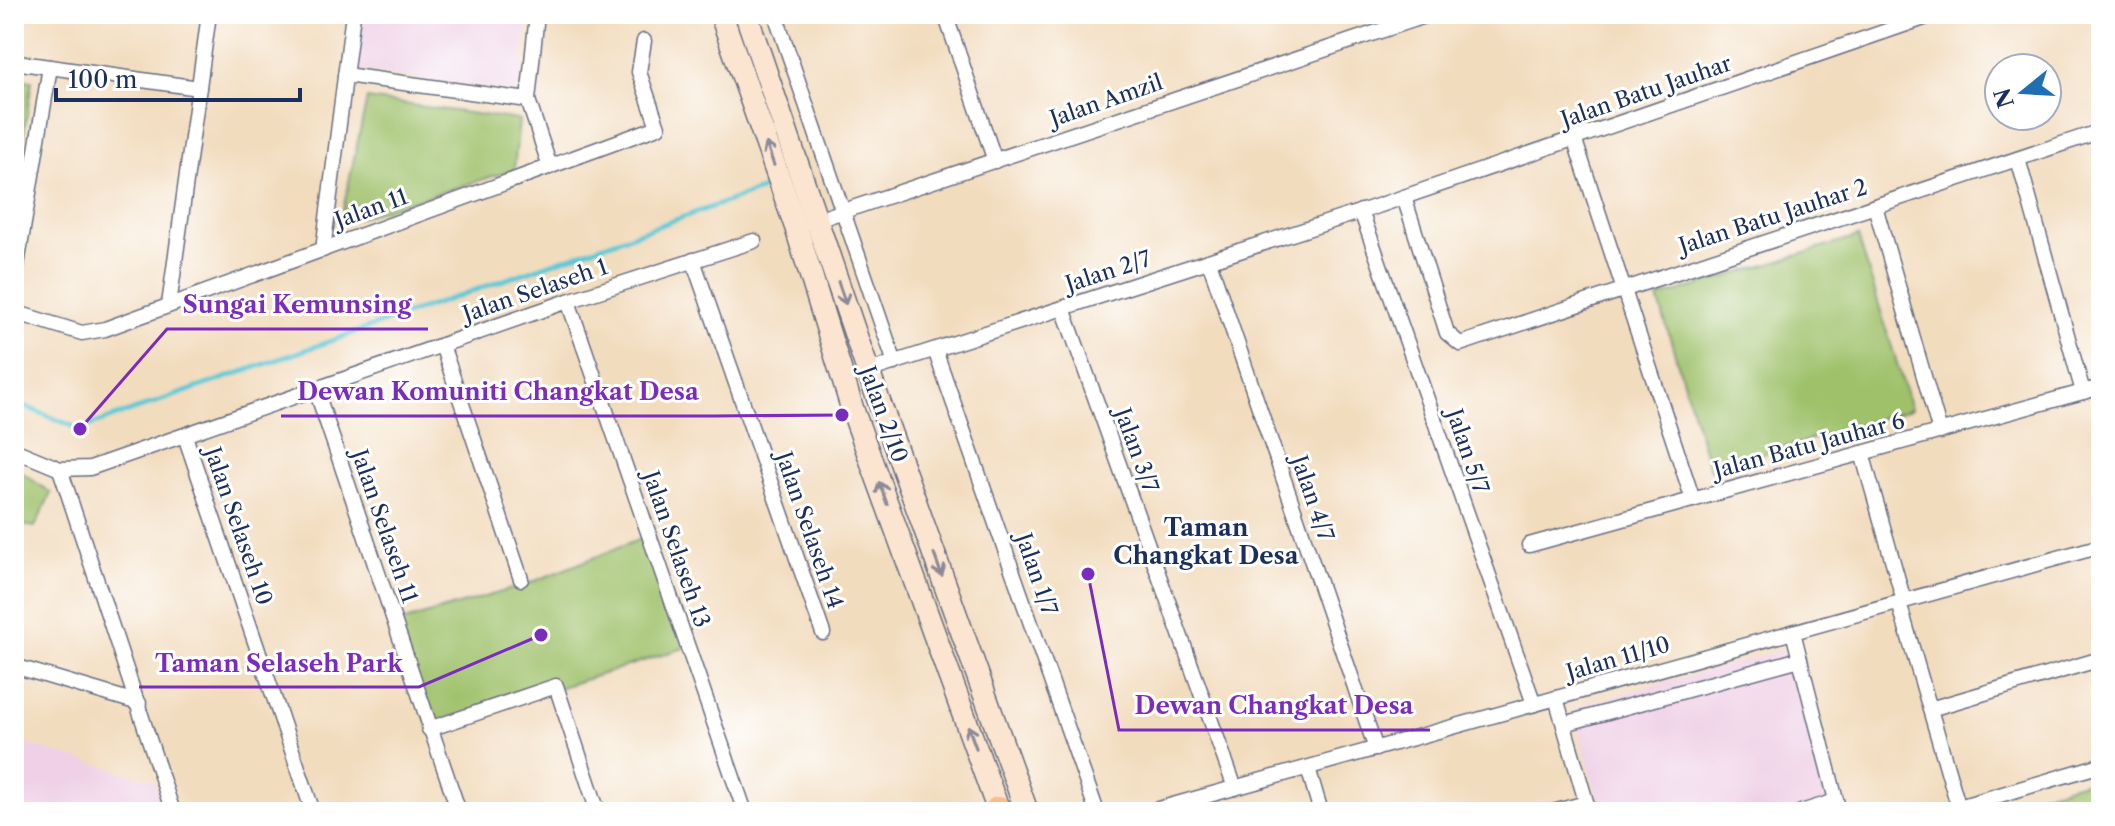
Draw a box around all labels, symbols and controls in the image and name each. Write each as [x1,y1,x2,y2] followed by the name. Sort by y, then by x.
[1555,50,1735,134] street label: Jalan Batu Jauhar
[56,52,300,102] scale bar
[1983,52,2063,132] north arrow
[68,65,137,94] text: 100 m
[1043,68,1166,133] street label: Jalan Amzil
[1989,85,2020,111] text: N
[762,142,776,166] one-way arrow
[1673,173,1871,261] street label: Jalan Batu Jauhar 2
[328,183,411,235] street label: Jalan 11
[1059,245,1154,299] street label: Jalan 2/7
[456,253,611,329] street label: Jalan Selaseh 1
[167,281,428,329] callout: Sungai Kemunsing
[835,281,850,306] one-way arrow
[182,290,413,319] text: Sungai Kemunsing
[853,359,913,466] street label: Jalan 2/10
[281,368,714,416] callout: Dewan Komuniti Changkat Desa
[297,377,700,406] text: Dewan Komuniti Changkat Desa
[1108,402,1164,496] street label: Jalan 3/7
[1440,403,1495,497] street label: Jalan 5/7
[1708,407,1908,485] street label: Jalan Batu Jauhar 6
[198,441,278,609] street label: Jalan Selaseh 10
[345,443,423,606] street label: Jalan Selaseh 11
[769,445,849,612] street label: Jalan Selaseh 14
[1284,449,1340,544] street label: Jalan 4/7
[636,465,716,631] street label: Jalan Selaseh 13
[875,481,889,506] one-way arrow
[1113,513,1300,570] district label: Taman Changkat Desa
[1009,527,1063,619] street label: Jalan 1/7
[931,552,946,577] one-way arrow
[1560,631,1673,687] street label: Jalan 11/10
[139,639,419,687] callout: Taman Selaseh Park
[155,649,404,678] text: Taman Selaseh Park
[1119,682,1430,730] callout: Dewan Changkat Desa
[1135,691,1415,720] text: Dewan Changkat Desa
[964,725,978,750] one-way arrow

